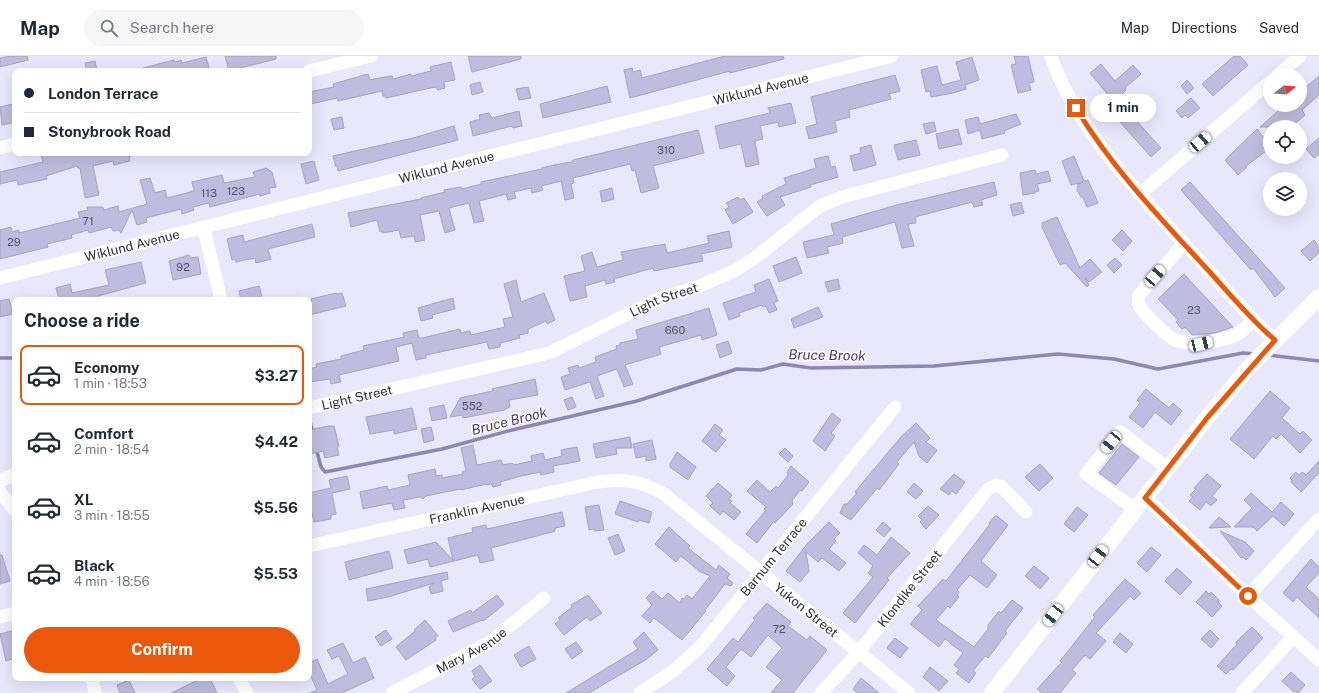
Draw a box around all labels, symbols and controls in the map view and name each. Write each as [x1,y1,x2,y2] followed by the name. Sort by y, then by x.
[84,10,364,46] search box
[20,17,60,39] text: Map
[98,17,120,39] icon: search
[130,19,214,36] text: Search here
[1121,20,1149,36] text: Map
[1171,20,1237,36] text: Directions
[1259,20,1299,36] text: Saved
[1263,68,1307,112] north arrow
[1263,68,1307,216] map controls
[712,70,810,108] street label: Wiklund Avenue
[48,85,158,102] text: London Terrace
[1090,94,1156,122] callout: 1 min
[1067,99,1085,117] route end
[1107,100,1139,115] text: 1 min
[1263,120,1307,164] button: locate
[48,123,171,140] text: Stonybrook Road
[1187,130,1213,154] car
[657,144,675,156] house number: 310
[397,148,496,186] street label: Wiklund Avenue
[1263,172,1307,216] button: layers
[227,185,245,197] house number: 123
[201,187,217,199] house number: 113
[82,215,94,227] house number: 71
[83,227,181,265] street label: Wiklund Avenue
[7,236,21,248] house number: 29
[176,261,190,273] house number: 92
[1143,263,1167,289] car
[627,280,700,320] street label: Light Street
[1187,304,1201,316] house number: 23
[24,310,140,331] text: Choose a ride
[665,324,685,336] house number: 660
[1188,335,1214,353] car
[788,346,866,364] water label: Bruce Brook
[26,357,62,393] icon: car
[74,359,139,376] text: Economy
[255,367,298,384] text: $3.27
[74,376,147,391] text: 1 min · 18:53
[320,382,394,413] street label: Light Street
[462,400,483,412] house number: 552
[470,404,549,438] water label: Bruce Brook
[26,423,62,459] icon: car
[74,425,134,442] text: Comfort
[1099,429,1123,455] car
[255,433,298,450] text: $4.42
[74,442,149,457] text: 2 min · 18:54
[26,489,62,525] icon: car
[74,491,93,508] text: XL
[428,491,526,527] street label: Franklin Avenue
[254,499,298,516] text: $5.56
[74,508,150,523] text: 3 min · 18:55
[737,515,810,599] street label: Barnum Terrace
[1086,543,1110,569] car
[875,547,945,630] street label: Klondike Street
[26,555,62,591] icon: car
[74,557,114,574] text: Black
[254,565,298,582] text: $5.53
[74,574,150,589] text: 4 min · 18:56
[771,580,841,640] street label: Yukon Street
[1239,587,1257,605] route start
[1041,602,1065,628] car
[772,623,786,635] house number: 72
[434,625,510,677] street label: Mary Avenue
[24,627,300,673] button: Confirm

